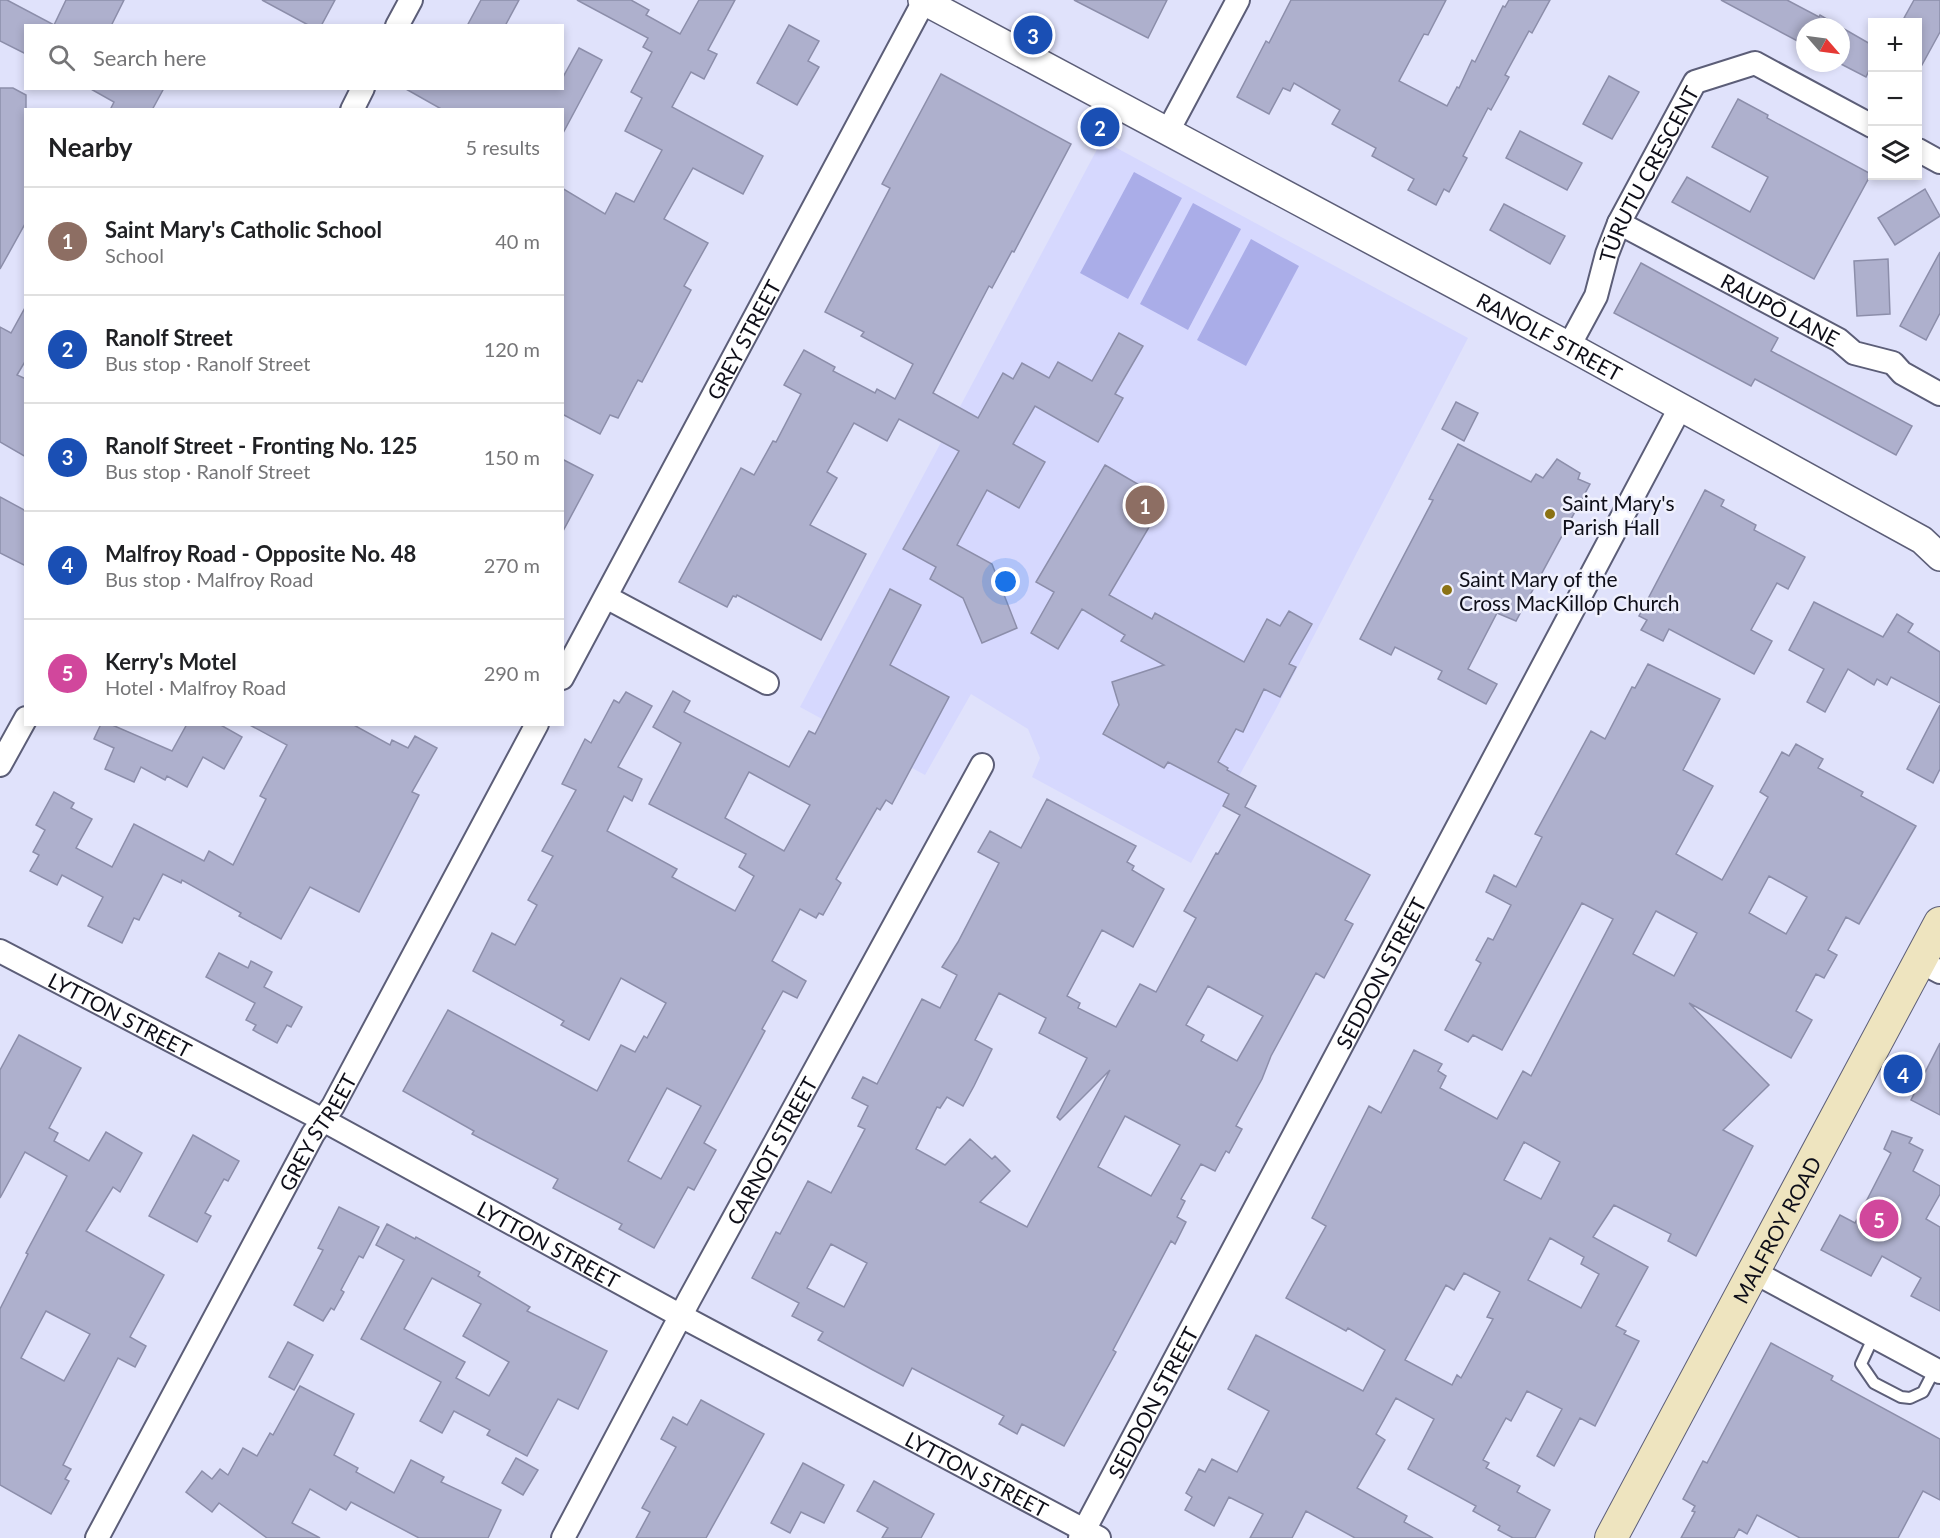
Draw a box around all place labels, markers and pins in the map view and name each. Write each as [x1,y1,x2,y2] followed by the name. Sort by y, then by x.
[1014,12,1052,57] pin: 3
[1080,104,1120,150] pin: 2
[1126,482,1164,528] pin: 1
[1562,490,1675,539] place label: Saint Mary's Parish Hall
[1543,507,1557,521] marker: Saint Mary's Parish Hall
[1459,566,1680,615] place label: Saint Mary of the Cross MacKillop Church
[1440,583,1454,597] marker: Saint Mary of the Cross MacKillop Church
[1884,1052,1922,1096] pin: 4
[1860,1196,1898,1242] pin: 5

